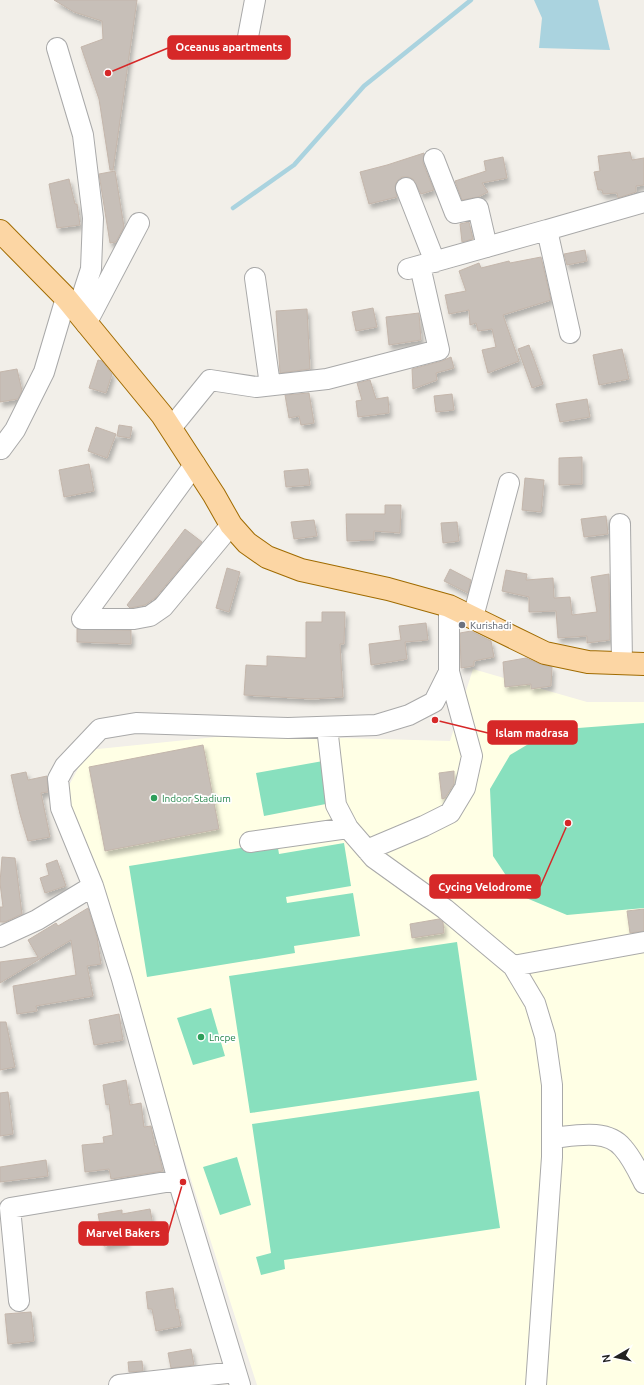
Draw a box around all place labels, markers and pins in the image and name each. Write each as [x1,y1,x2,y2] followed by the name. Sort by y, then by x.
[168,36,290,59] callout: Oceanus apartments
[457,620,467,630] marker: Kurishadi
[470,620,511,631] place label: Kurishadi
[488,721,577,744] callout: Islam madrasa
[149,793,159,803] marker: Indoor Stadium
[162,793,231,804] place label: Indoor Stadium
[430,875,540,898] callout: Cycing Velodrome
[196,1032,206,1042] marker: Lncpe
[209,1032,236,1043] place label: Lncpe
[79,1222,168,1245] callout: Marvel Bakers

